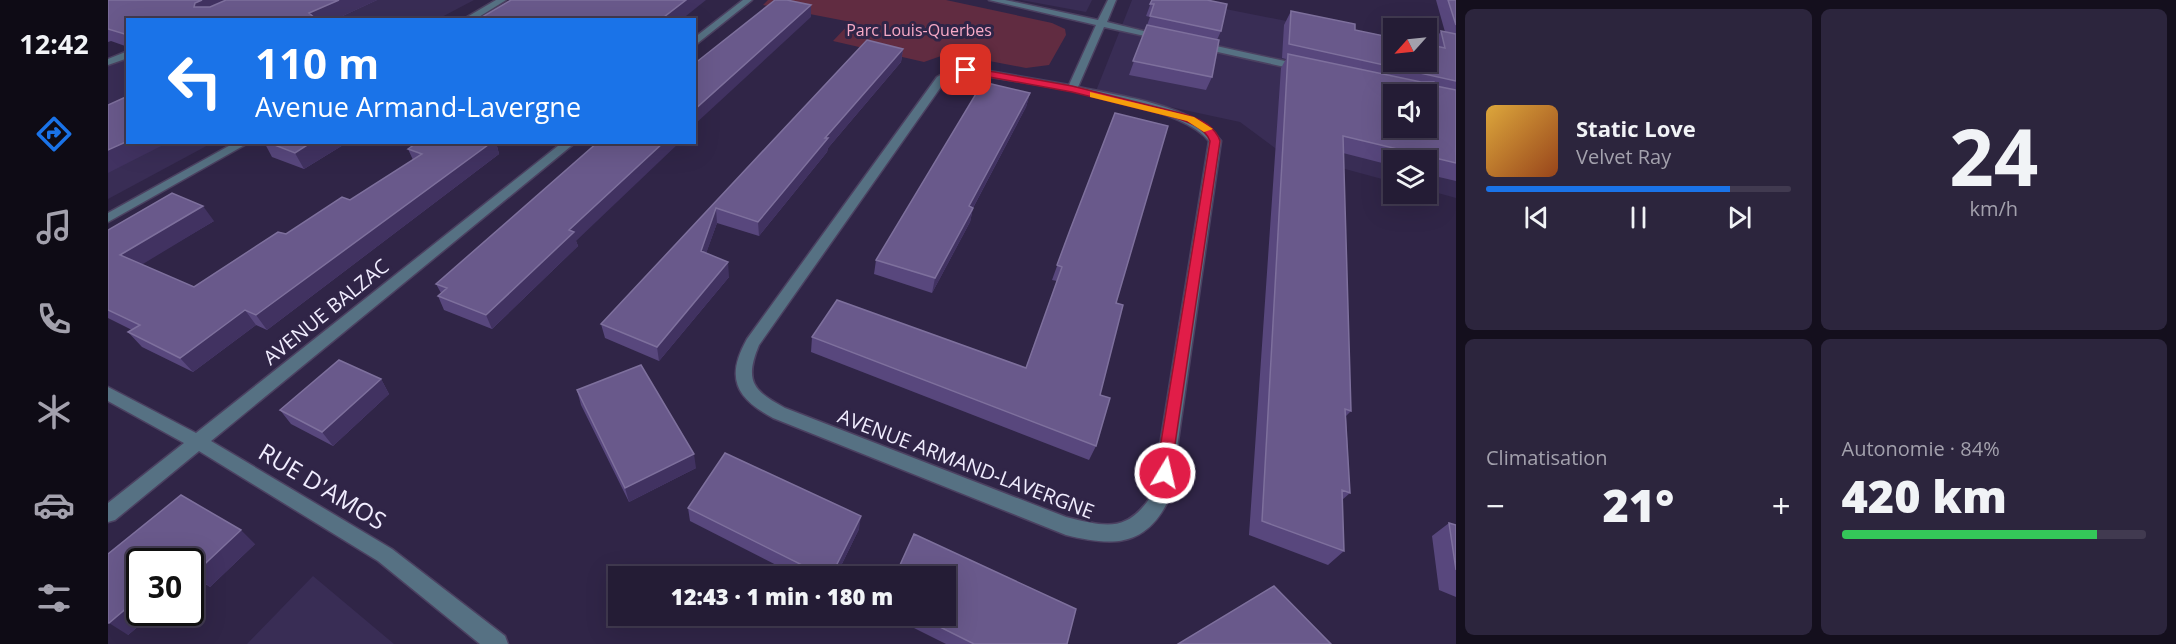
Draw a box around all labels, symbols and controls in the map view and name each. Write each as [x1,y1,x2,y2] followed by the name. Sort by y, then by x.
[1383,18,1437,72] north arrow
[1383,18,1437,204] map controls
[846,19,992,41] park label: Parc Louis-Querbes
[19,25,89,62] text: 12:42
[255,34,379,91] text: 110 m
[156,42,234,120] icon: left
[940,44,991,95] pin
[949,53,982,86] icon: arrive
[1383,84,1437,138] button: sound
[255,88,581,125] text: Avenue Armand-Lavergne
[1949,103,2038,209] text: 24
[33,113,75,155] icon: directions
[1576,113,1696,143] text: Static Love
[1576,143,1671,170] text: Velvet Ray
[1383,150,1437,204] button: layers
[1969,195,2018,222] text: km/h
[1520,201,1553,234] icon: previous
[1622,201,1655,234] icon: pause
[1723,201,1756,234] icon: next
[33,206,75,248] icon: music
[257,253,394,371] street label: AVENUE BALZAC
[33,298,75,340] icon: phone
[33,391,75,433] icon: climate
[834,402,1098,525] street label: AVENUE ARMAND-LAVERGNE
[253,435,393,537] street label: RUE D'AMOS
[1842,435,2000,462] text: Autonomie · 84%
[1133,441,1197,505] position arrow
[1486,444,1608,471] text: Climatisation
[1842,465,2007,526] text: 420 km
[1602,474,1674,535] text: 21°
[1486,483,1505,528] text: −
[1772,483,1791,528] text: +
[33,484,75,526] icon: car
[126,548,204,626] speed limit sign: 30
[33,577,75,619] icon: filters
[671,581,893,611] text: 12:43 · 1 min · 180 m

